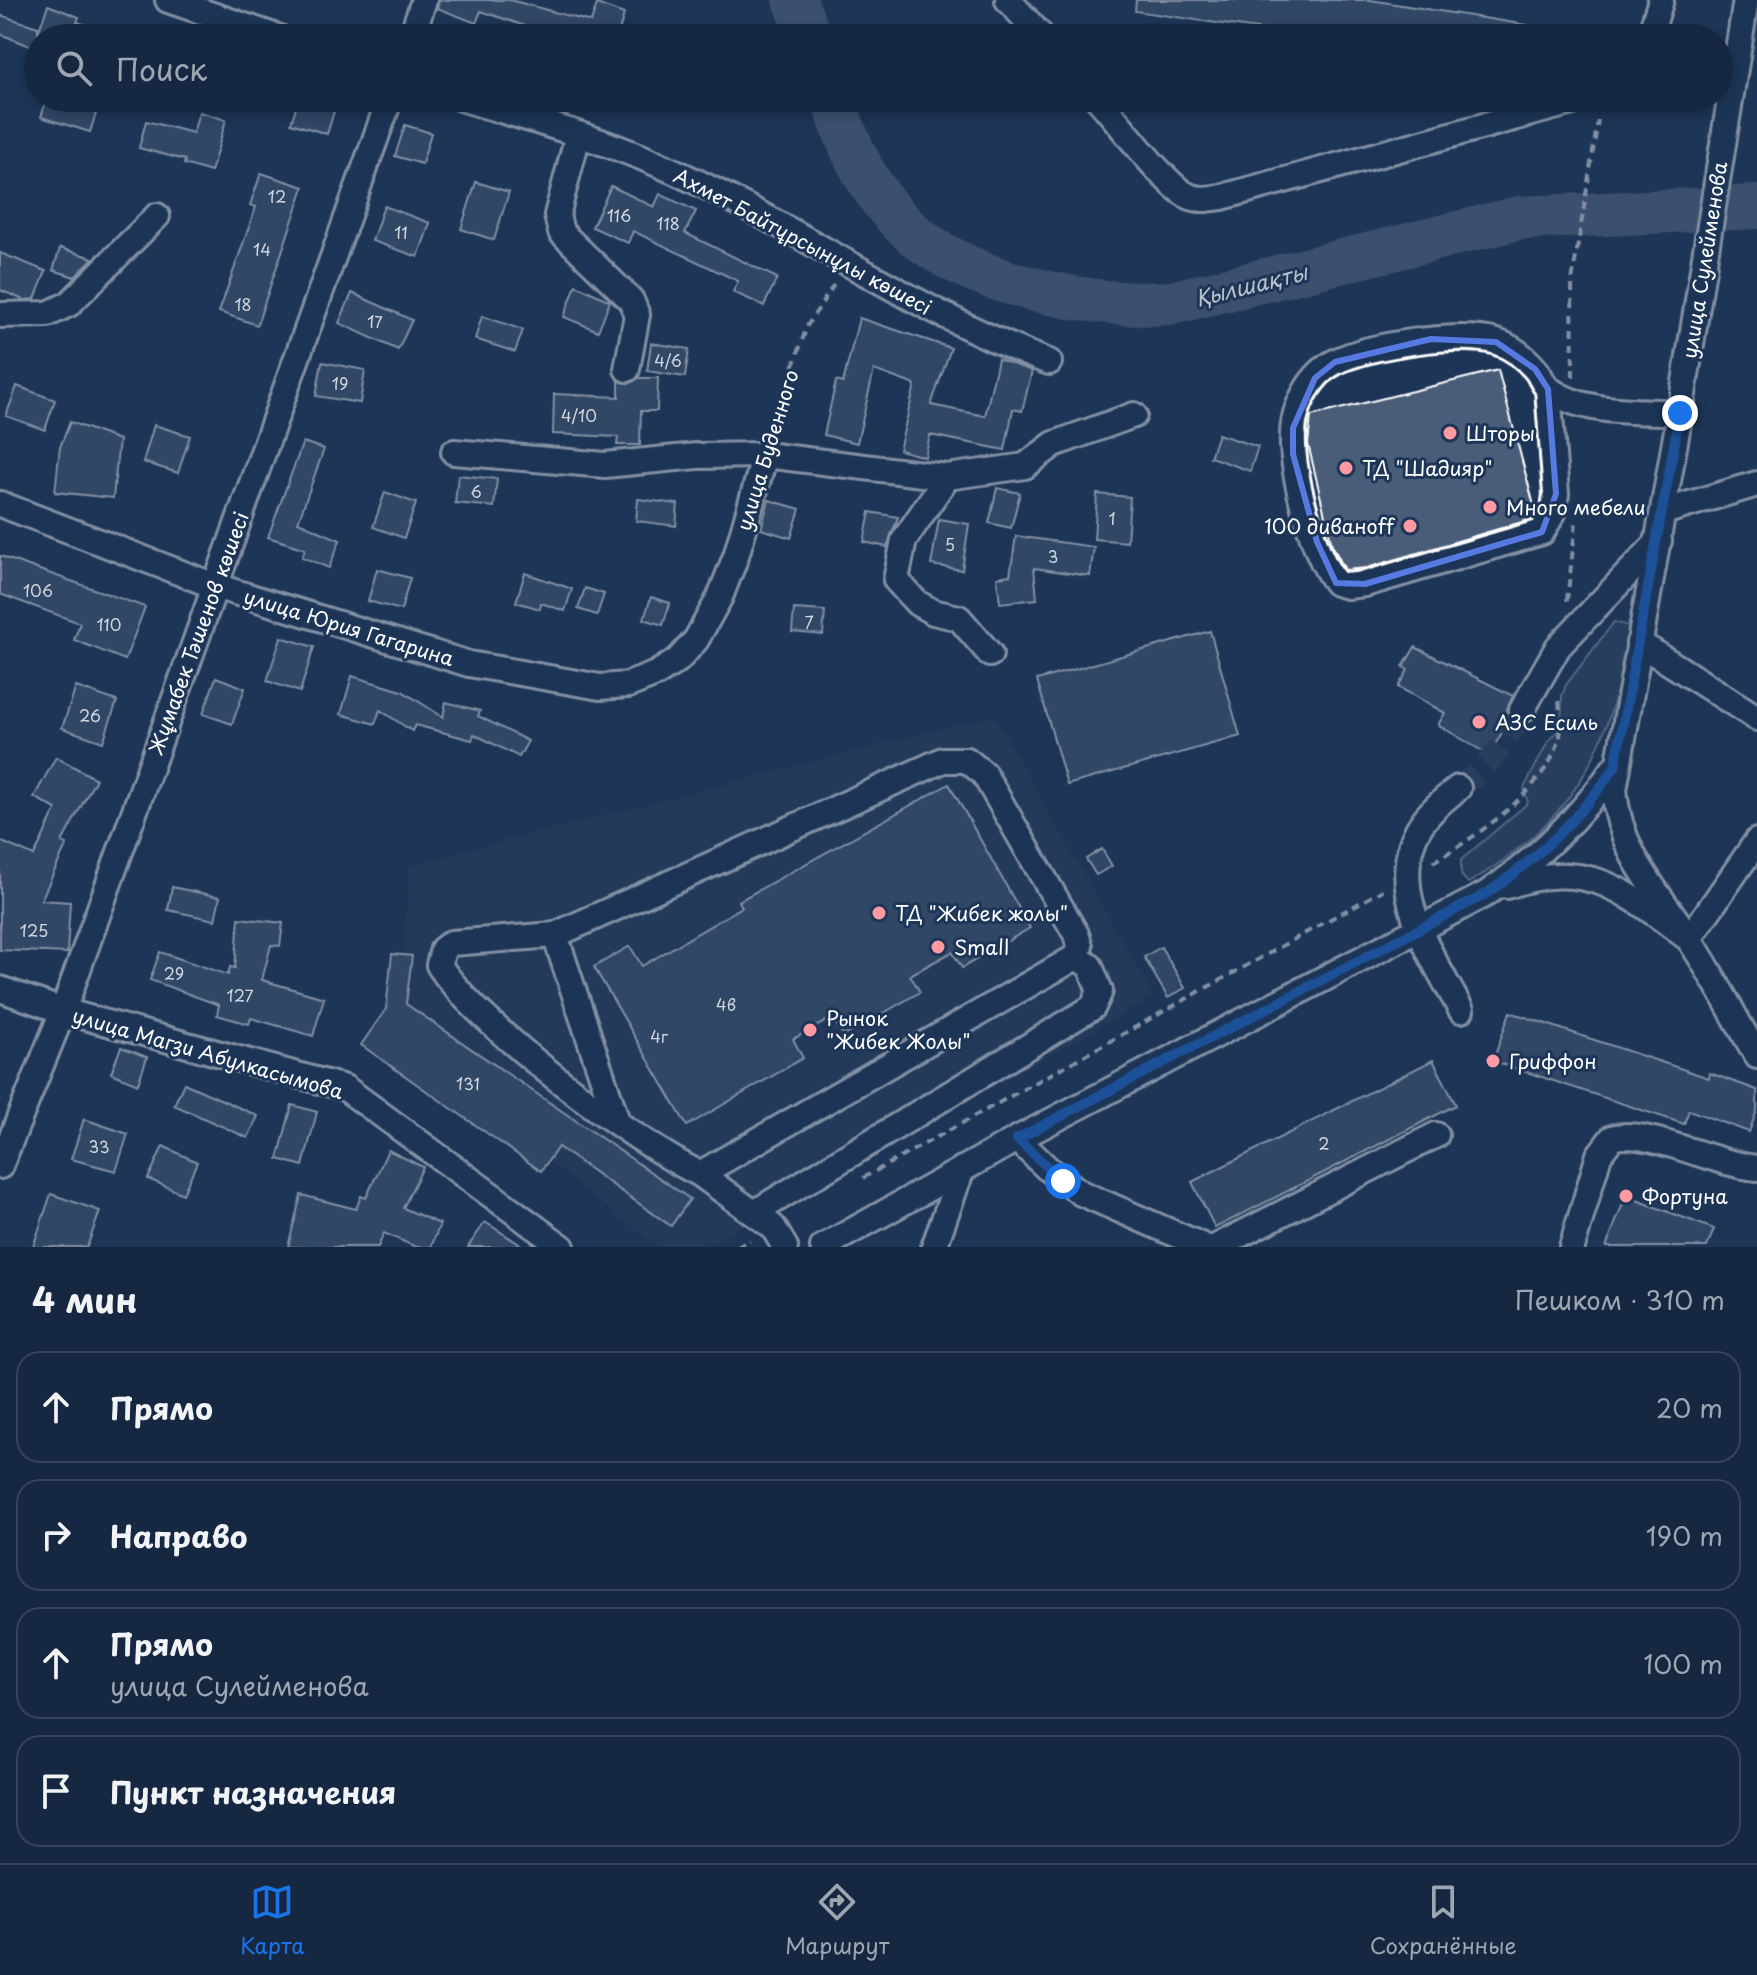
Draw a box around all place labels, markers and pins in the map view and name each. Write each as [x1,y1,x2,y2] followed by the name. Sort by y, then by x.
[1466,418,1535,448] place label: Шторы
[1441,424,1459,442] marker: Шторы
[1362,453,1492,483] place label: ТД "Шадияр"
[1337,459,1355,477] marker: ТД "Шадияр"
[1506,492,1645,522] place label: Много мебели
[1481,498,1499,516] marker: Много мебели
[1264,511,1396,541] place label: 100 диваноff
[1401,517,1419,535] marker: 100 диваноff
[1495,707,1598,737] place label: АЗС Есиль
[1470,713,1488,731] marker: АЗС Есиль
[895,898,1068,928] place label: ТД "Жибек жолы"
[870,904,888,922] marker: ТД "Жибек жолы"
[954,932,1009,962] place label: Small
[929,938,947,956] marker: Small
[826,1003,970,1056] place label: Рынок "Жибек Жолы"
[801,1021,819,1039] marker: Рынок "Жибек Жолы"
[1509,1046,1597,1076] place label: Гриффон
[1484,1052,1502,1070] marker: Гриффон
[1642,1181,1728,1211] place label: Фортуна
[1617,1187,1635,1205] marker: Фортуна

